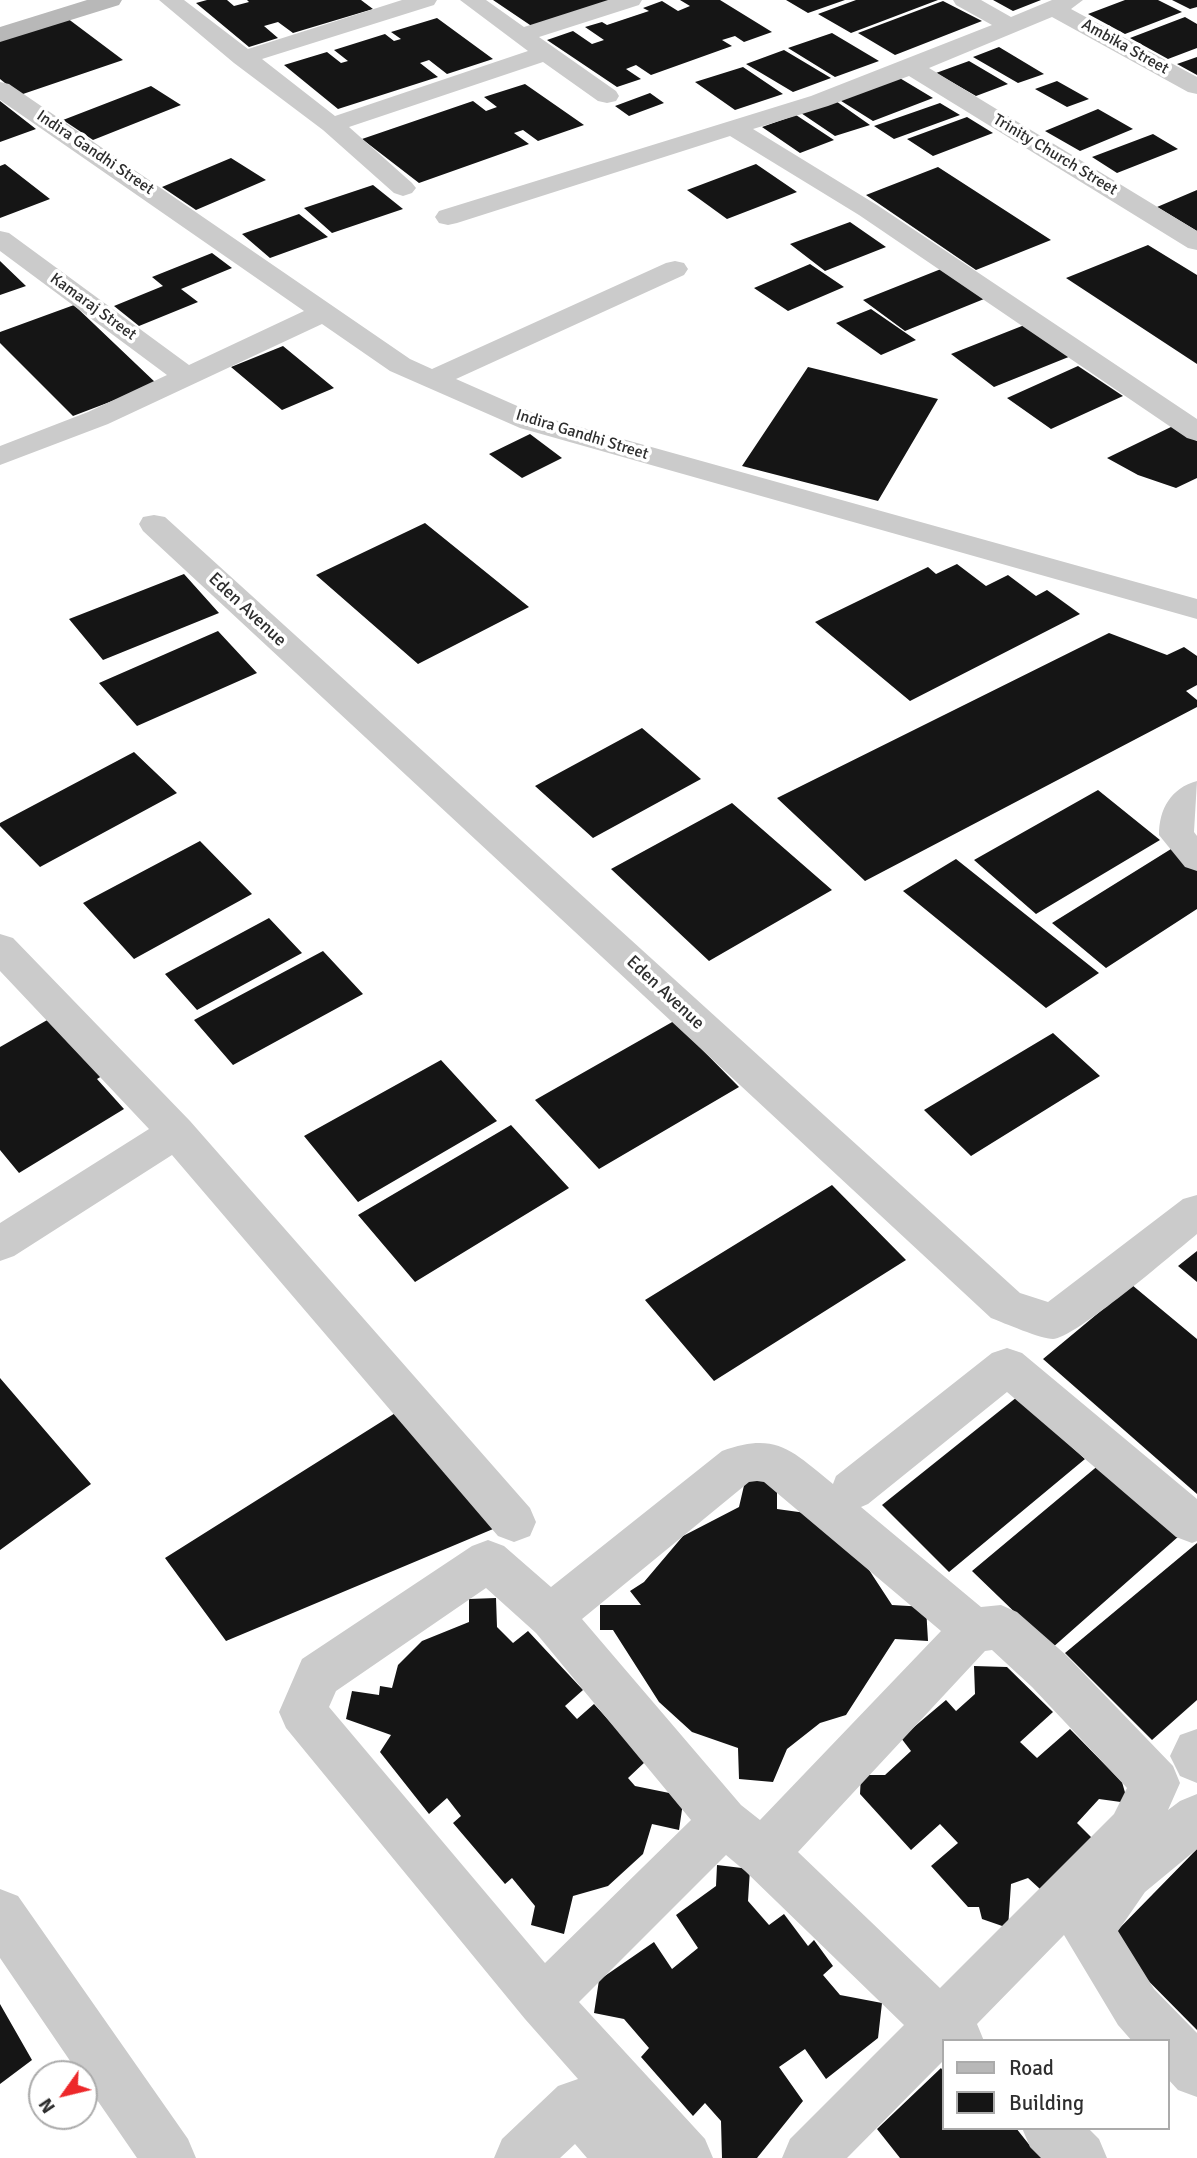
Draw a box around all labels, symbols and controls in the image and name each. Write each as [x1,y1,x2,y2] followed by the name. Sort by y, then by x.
[1078,15,1172,79] street label: Ambika Street
[33,107,157,199] street label: Indira Gandhi Street
[989,110,1121,200] street label: Trinity Church Street
[46,269,140,345] street label: Kamaraj Street
[513,406,651,464] street label: Indira Gandhi Street
[204,568,290,652] street label: Eden Avenue
[622,951,708,1035] street label: Eden Avenue
[942,2039,1169,2130] legend
[1009,2055,1054,2081] text: Road
[28,2060,98,2130] north arrow
[1009,2090,1084,2116] text: Building
[34,2093,61,2118] text: N

